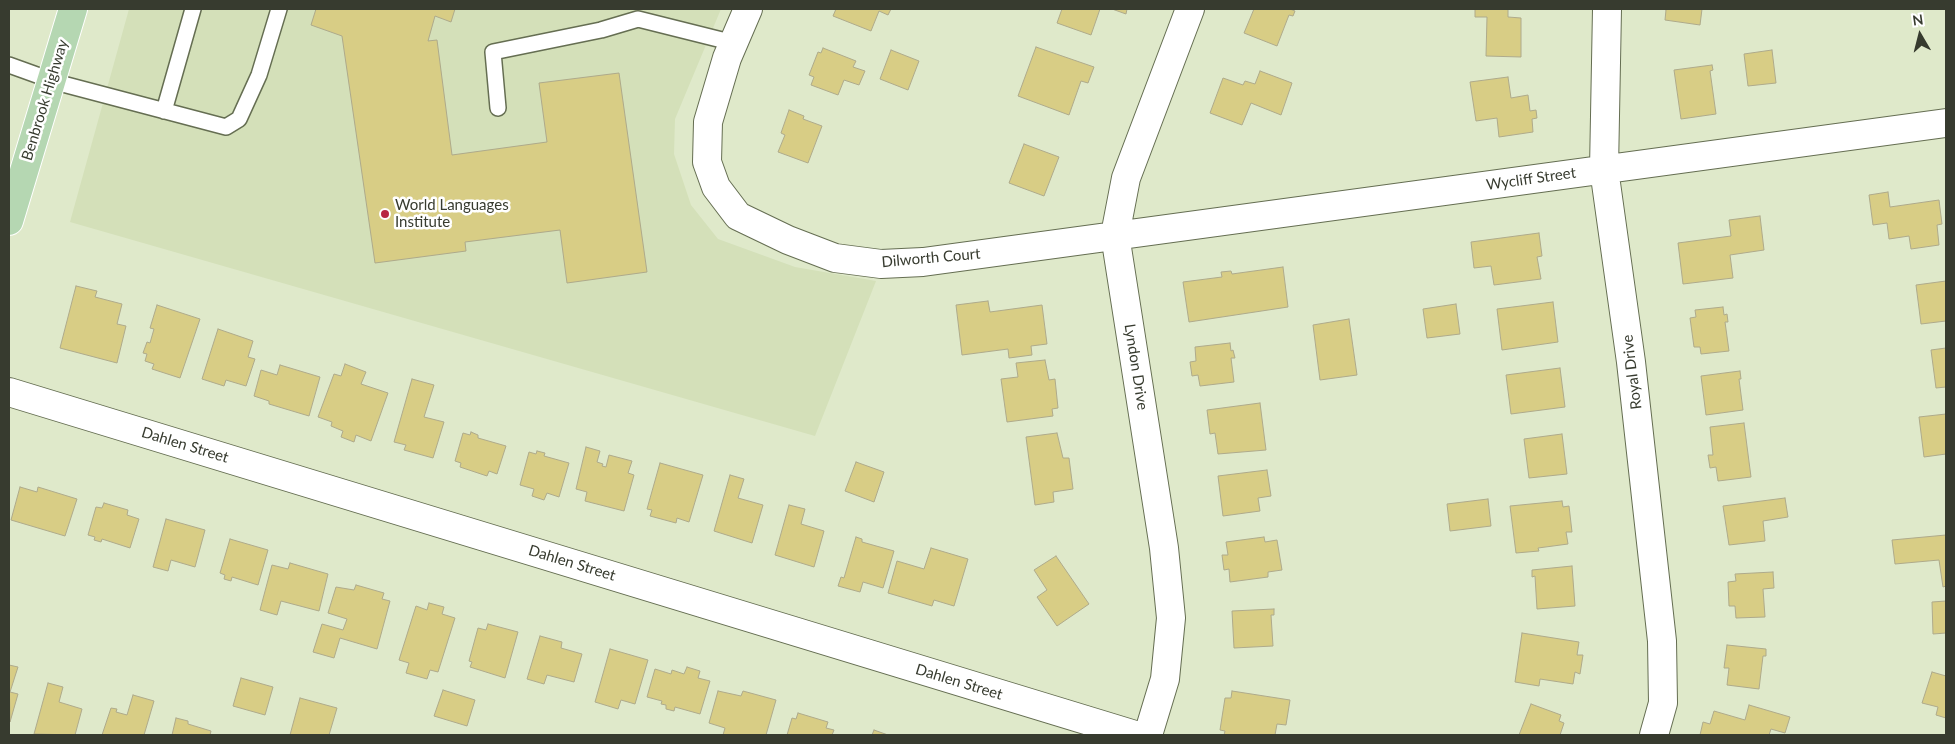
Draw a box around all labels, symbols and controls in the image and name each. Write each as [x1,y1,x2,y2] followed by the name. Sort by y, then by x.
[1895,10,1945,60] north arrow
[1911,10,1924,29] text: N
[18,37,72,163] street label: Benbrook Highway
[1485,164,1577,194] street label: Wycliff Street
[395,196,509,231] place label: World Languages Institute
[379,208,391,220] marker: World Languages Institute
[881,245,981,271] street label: Dilworth Court
[1120,322,1152,412] street label: Lyndon Drive
[1618,334,1646,410] street label: Royal Drive
[139,423,231,467] street label: Dahlen Street
[526,541,618,585] street label: Dahlen Street
[913,660,1005,704] street label: Dahlen Street

